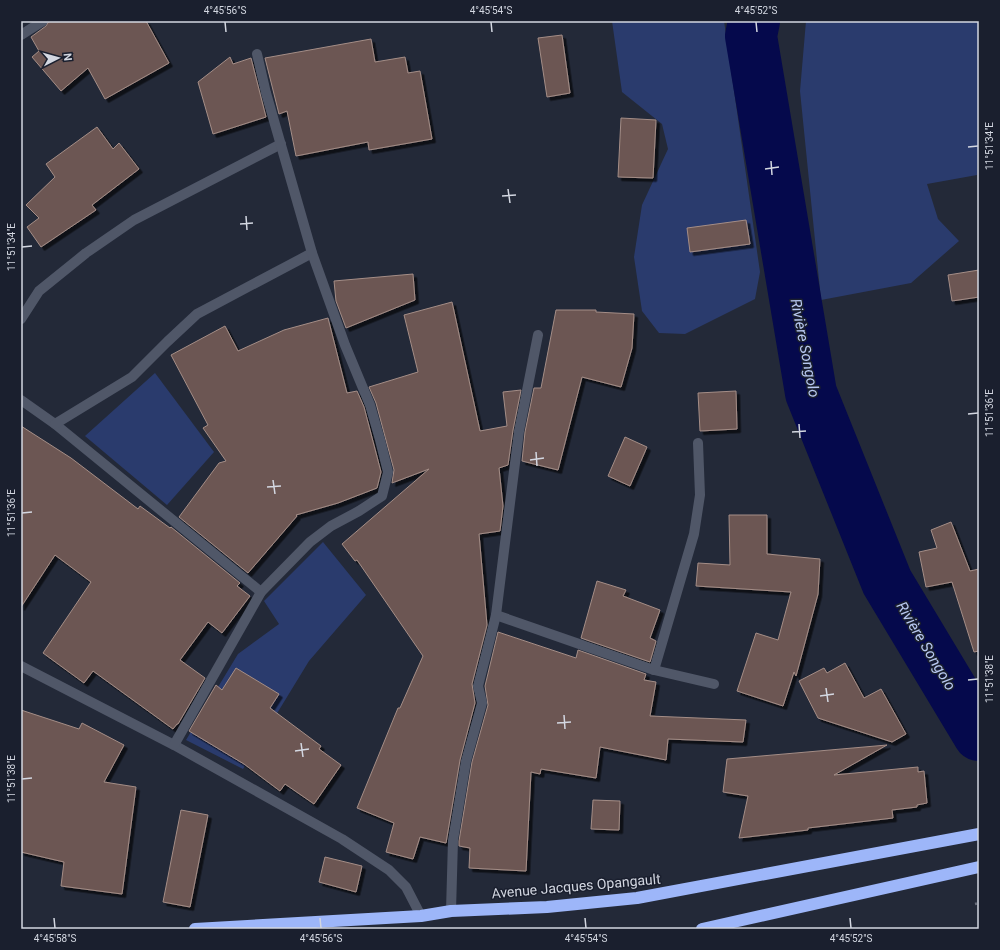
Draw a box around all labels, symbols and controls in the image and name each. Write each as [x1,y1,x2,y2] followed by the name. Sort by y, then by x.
[204,5,246,16] text: 4°45'56"S
[470,5,512,16] text: 4°45'54"S
[735,5,777,16] text: 4°45'52"S
[38,38,78,78] north arrow
[61,52,74,62] text: N
[984,122,995,170] text: 11°51'34"E
[6,223,17,271] text: 11°51'34"E
[787,297,823,399] water label: Rivière Songolo
[984,389,995,437] text: 11°51'36"E
[6,489,17,537] text: 11°51'36"E
[892,598,960,694] water label: Rivière Songolo
[984,655,995,703] text: 11°51'38"E
[6,755,17,803] text: 11°51'38"E
[491,871,662,901] street label: Avenue Jacques Opangault
[34,933,76,944] text: 4°45'58"S
[300,933,342,944] text: 4°45'56"S
[565,933,607,944] text: 4°45'54"S
[830,933,872,944] text: 4°45'52"S

